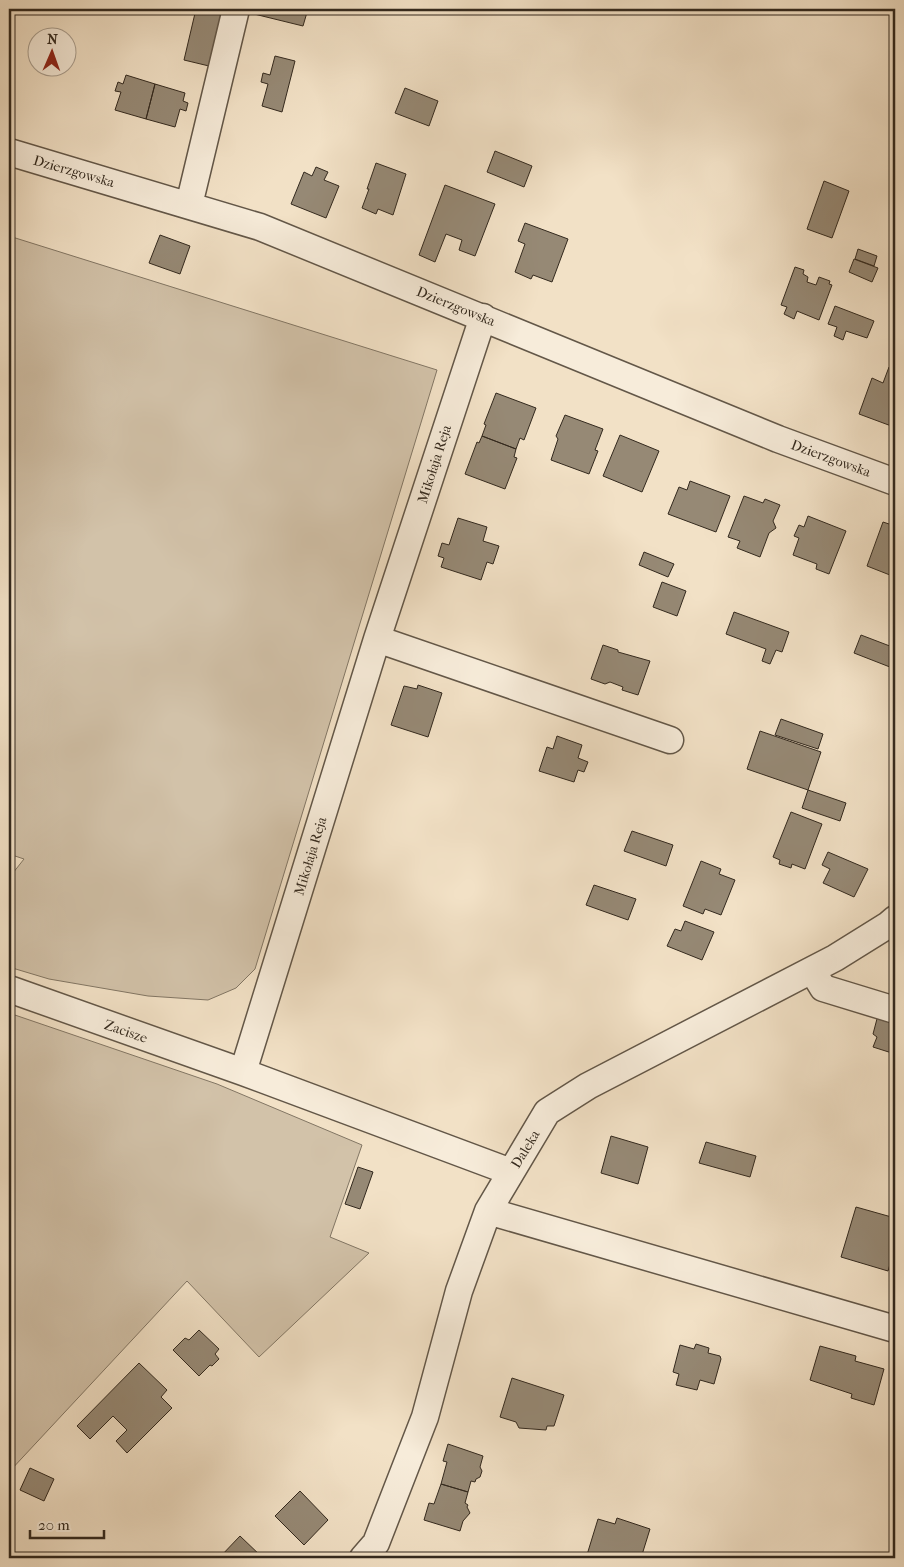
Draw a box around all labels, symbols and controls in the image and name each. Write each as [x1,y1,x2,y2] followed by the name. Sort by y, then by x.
[28,28,78,78] north arrow
[47,31,58,48] text: N
[31,152,117,191] street label: Dzierzgowska
[414,283,498,330] street label: Dzierzgowska
[414,422,455,505] street label: Mikołaja Reja
[789,436,873,481] street label: Dzierzgowska
[290,814,331,897] street label: Mikołaja Reja
[102,1016,150,1047] street label: Zacisze
[507,1127,544,1171] street label: Daleka
[30,1507,104,1539] scale bar
[38,1516,70,1534] text: 20 m

